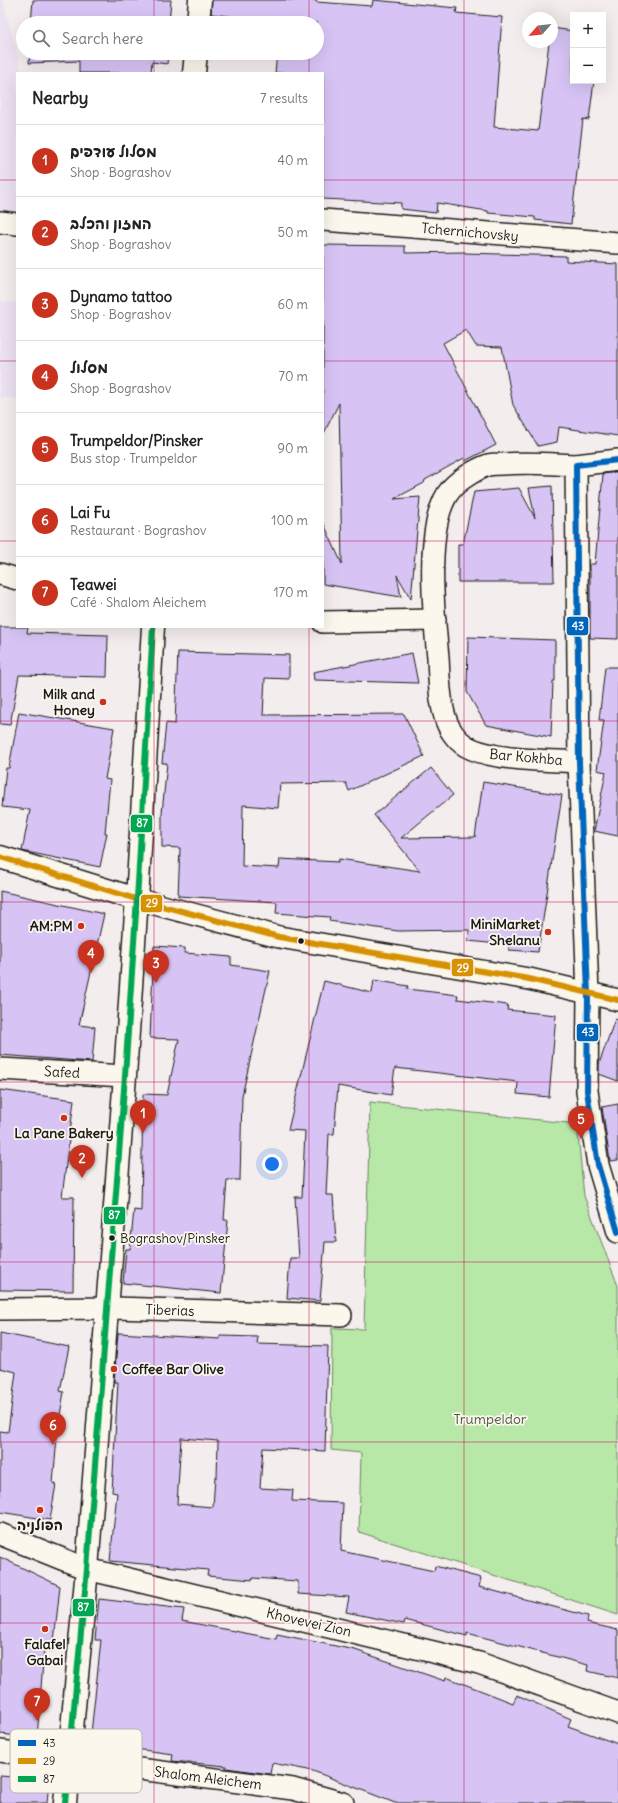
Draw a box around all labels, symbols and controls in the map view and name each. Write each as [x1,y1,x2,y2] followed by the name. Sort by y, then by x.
[522,12,558,48] north arrow
[570,12,606,84] map controls
[570,12,606,48] button: +
[16,16,324,60] search box
[30,27,52,49] icon: search
[62,29,143,48] text: Search here
[570,48,606,84] button: −
[32,87,88,109] text: Nearby
[260,90,308,107] text: 7 results
[70,142,157,161] text: מסלול עודפים
[42,152,48,169] text: 1
[277,152,308,169] text: 40 m
[70,164,171,181] text: Shop · Bograshov
[70,214,152,233] text: המזון והכלב
[421,219,519,245] street label: Tchernichovsky
[41,224,49,241] text: 2
[277,224,308,241] text: 50 m
[70,236,171,253] text: Shop · Bograshov
[70,287,172,306] text: Dynamo tattoo
[41,296,49,313] text: 3
[277,296,308,313] text: 60 m
[70,306,171,323] text: Shop · Bograshov
[70,358,108,377] text: מסלול
[41,368,49,385] text: 4
[279,368,308,385] text: 70 m
[70,380,171,397] text: Shop · Bograshov
[70,431,203,450] text: Trumpeldor/Pinsker
[41,440,49,457] text: 5
[277,440,308,457] text: 90 m
[70,450,197,467] text: Bus stop · Trumpeldor
[70,503,110,522] text: Lai Fu
[41,512,49,529] text: 6
[271,512,308,529] text: 100 m
[70,522,206,539] text: Restaurant · Bograshov
[70,575,117,594] text: Teawei
[42,584,48,601] text: 7
[273,584,308,601] text: 170 m
[70,594,206,611] text: Café · Shalom Aleichem
[566,616,589,636] line badge: 43
[572,619,584,633] text: 43
[43,685,96,719] place label: Milk and Honey
[98,697,108,707] marker: Milk and Honey
[489,745,563,769] street label: Bar Kokhba
[130,814,153,833] line badge: 87
[136,816,148,830] text: 87
[140,894,163,913] line badge: 29
[146,896,158,910] text: 29
[470,915,540,949] place label: MiniMarket Shelanu
[30,917,73,935] place label: AM:PM
[76,921,86,931] marker: AM:PM
[543,927,553,937] marker: MiniMarket Shelanu
[296,936,306,946] unlabelled marker
[78,940,104,973] pin: 4
[143,950,169,983] pin: 3
[451,958,474,977] line badge: 29
[457,961,469,975] text: 29
[576,1023,599,1042] line badge: 43
[582,1025,594,1039] text: 43
[44,1062,80,1082] street label: Safed
[130,1100,156,1133] pin: 1
[568,1106,594,1139] pin: 5
[59,1113,69,1123] marker: La Pane Bakery
[14,1124,114,1142] place label: La Pane Bakery
[69,1145,95,1178] pin: 2
[262,1154,282,1174] your location
[103,1206,126,1225] line badge: 87
[108,1208,120,1222] text: 87
[120,1230,231,1247] place label: Bograshov/Pinsker
[107,1233,117,1243] marker: Bograshov/Pinsker
[145,1300,195,1320] street label: Tiberias
[122,1360,224,1378] place label: Coffee Bar Olive
[109,1364,119,1374] marker: Coffee Bar Olive
[453,1410,527,1428] park label: Trumpeldor
[40,1412,66,1445] pin: 6
[35,1505,45,1515] marker: הפולניה
[17,1516,63,1534] place label: הפולניה
[72,1598,95,1617] line badge: 87
[77,1600,89,1614] text: 87
[265,1603,353,1641] street label: Khovevei Zion
[40,1624,50,1634] marker: Falafel Gabai
[24,1635,66,1669] place label: Falafel Gabai
[24,1688,50,1721] pin: 7
[10,1729,142,1793] legend
[43,1736,56,1750] text: 43
[43,1754,55,1768] text: 29
[153,1762,263,1794] street label: Shalom Aleichem
[43,1772,55,1786] text: 87

